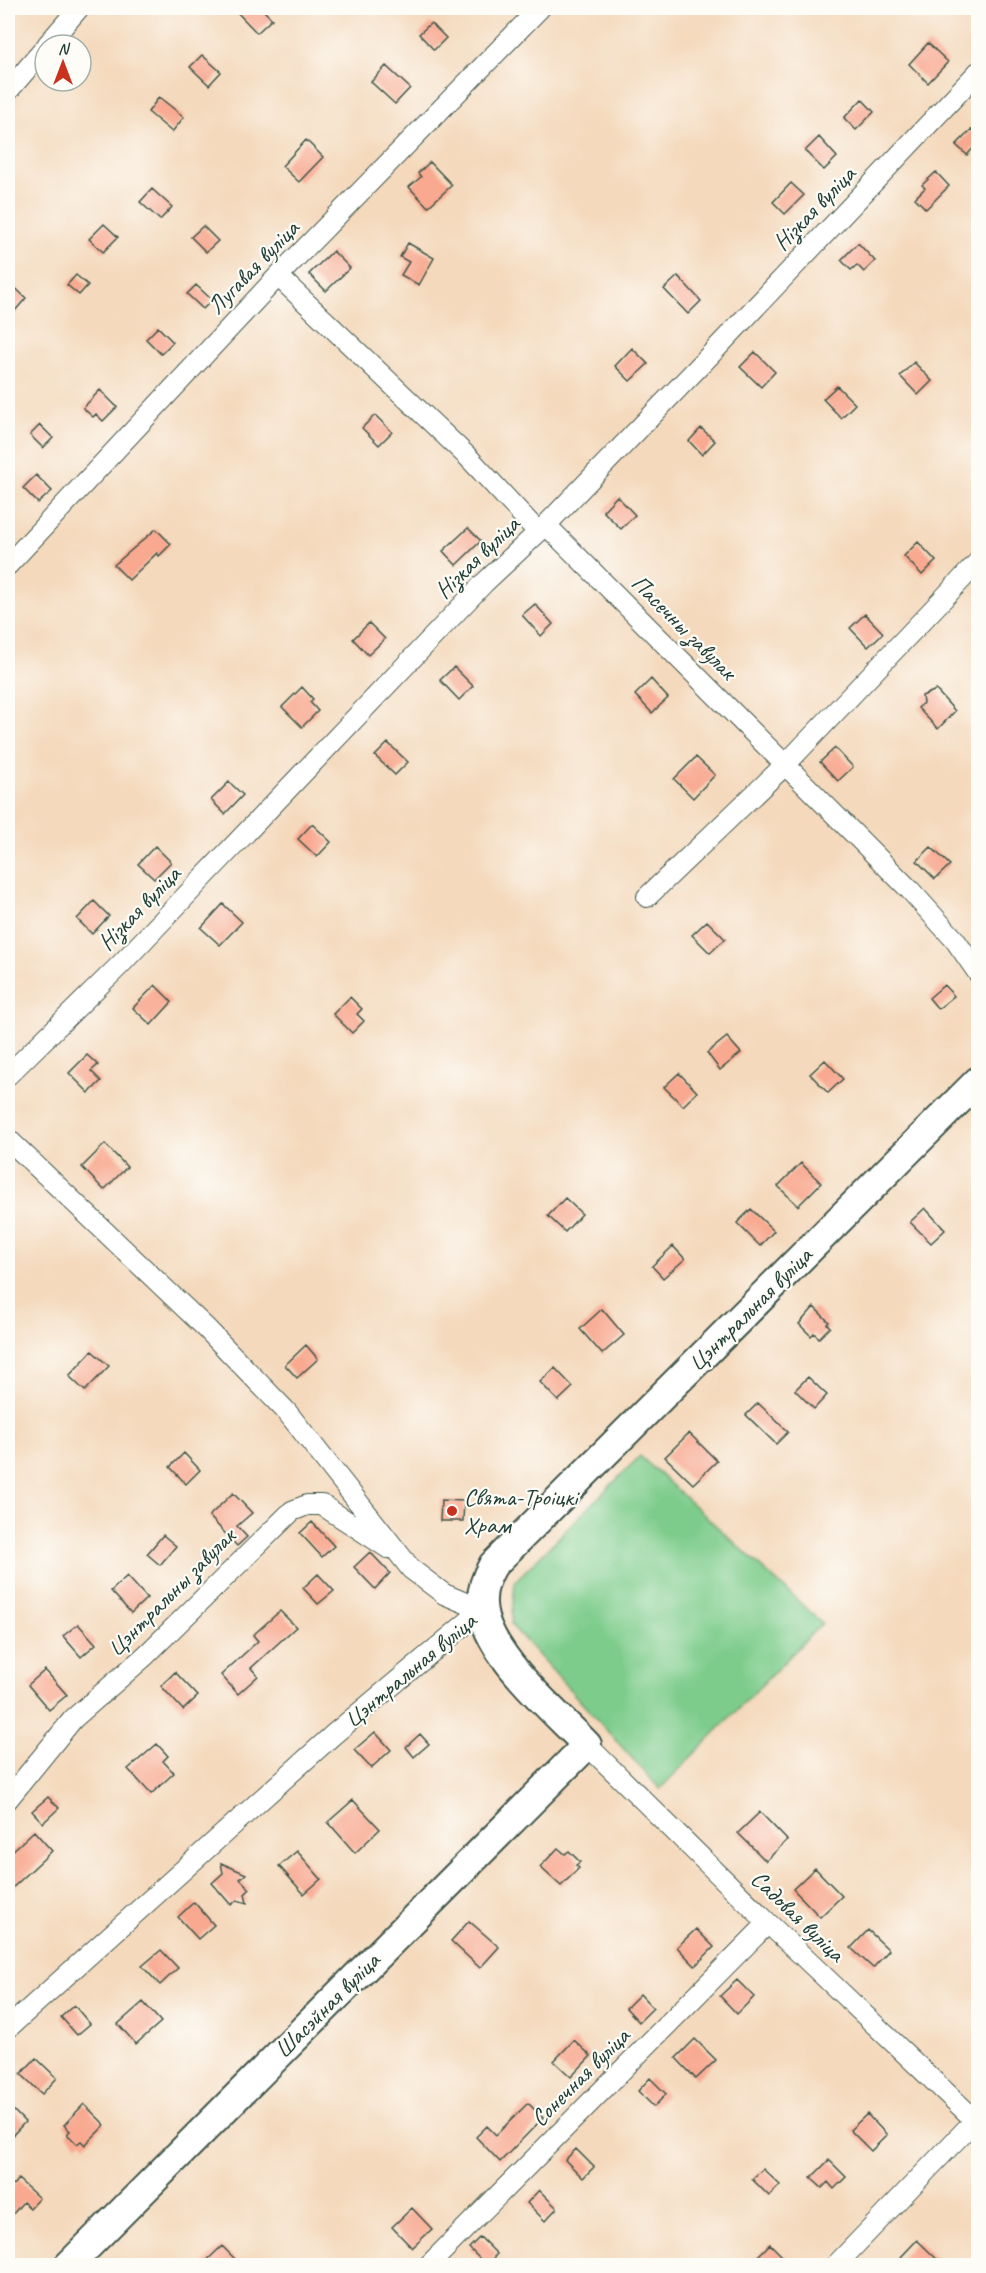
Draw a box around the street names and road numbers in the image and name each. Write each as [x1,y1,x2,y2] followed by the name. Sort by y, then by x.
[766,158,863,257] street label: Нізкая вуліца
[201,213,306,320] street label: Лугавая вуліца
[428,508,527,605] street label: Нізкая вуліца
[624,568,745,688] street label: Пасечны завулак
[91,858,188,957] street label: Нізкая вуліца
[682,1239,820,1377] street label: Цэнтральная вуліца
[100,1520,244,1663] street label: Цэнтральны завулак
[338,1605,483,1734] street label: Цэнтральная вуліца
[745,1864,852,1969] street label: Садовая вуліца
[268,1945,387,2064] street label: Шасэйная вуліца
[524,2020,637,2133] street label: Сонечная вуліца

